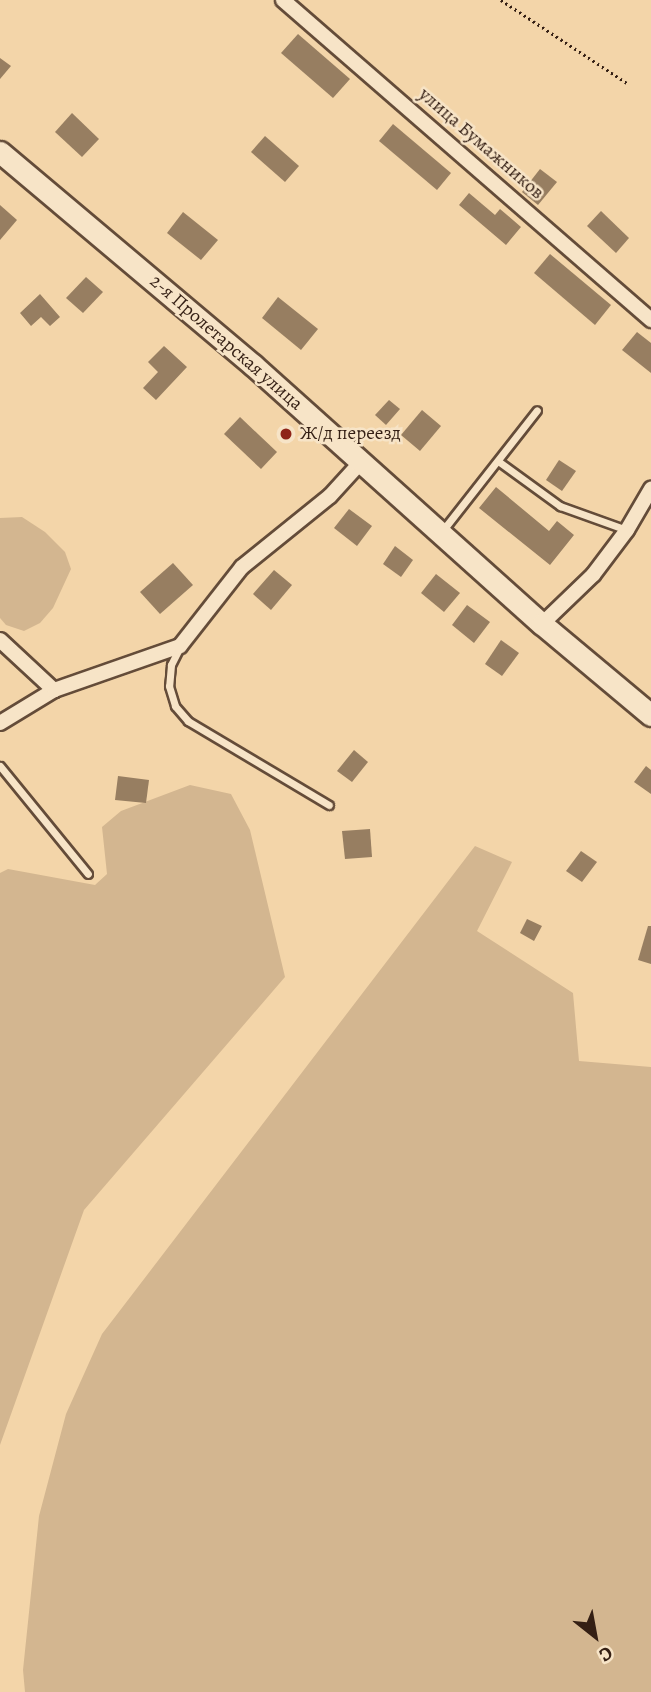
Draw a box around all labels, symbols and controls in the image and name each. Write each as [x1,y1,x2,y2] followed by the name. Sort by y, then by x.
[414,83,548,205] street label: улица Бумажников
[145,270,307,416] street label: 2-я Пролетарская улица
[300,423,401,445] place label: Ж/д переезд
[278,426,294,442] marker: Ж/д переезд
[560,1601,630,1671] north arrow
[594,1640,618,1668] text: С

